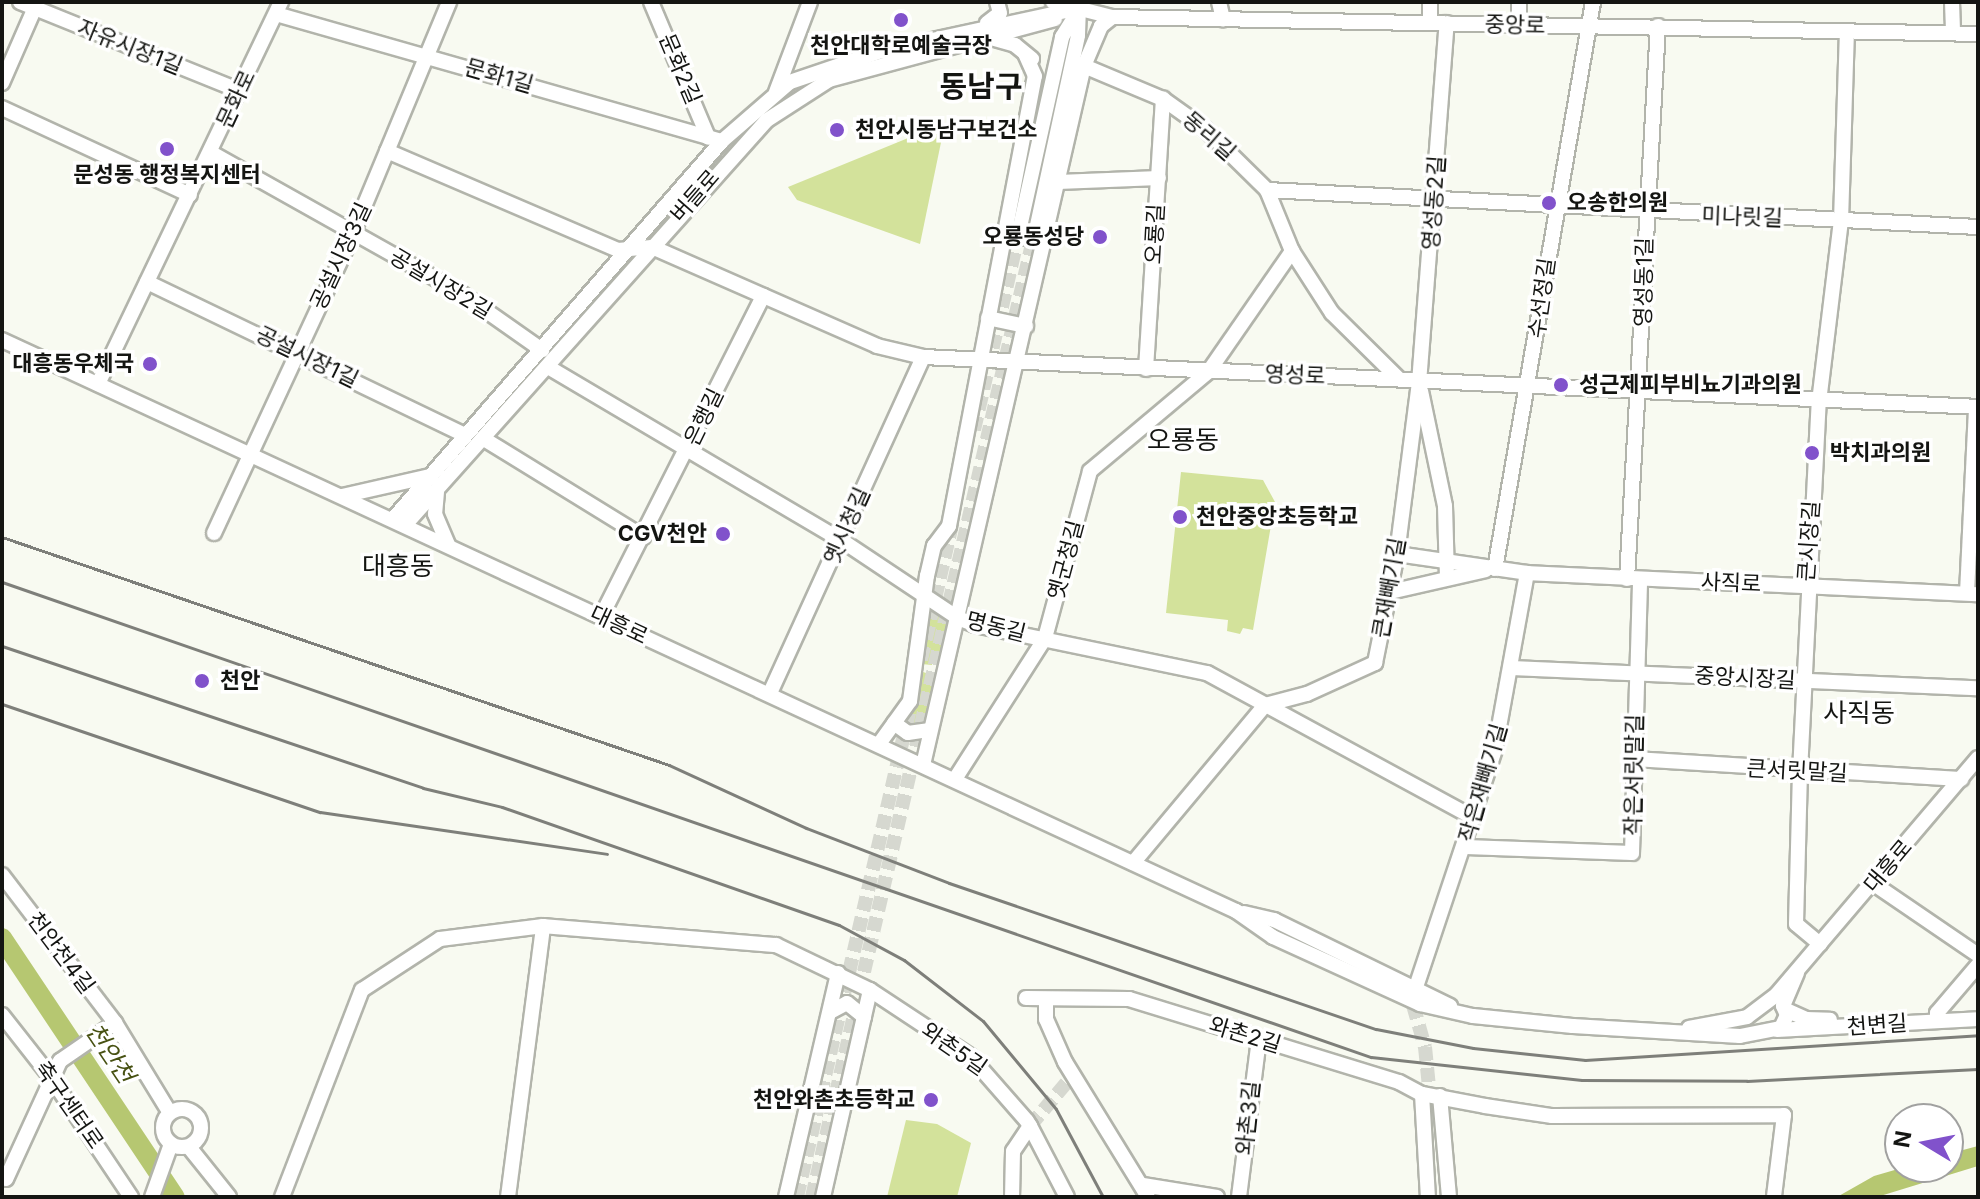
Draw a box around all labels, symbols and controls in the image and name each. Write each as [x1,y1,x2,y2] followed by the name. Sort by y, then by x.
[892,11,910,29] marker: 천안대학로예술극장
[1484,11,1546,39] street label: 중앙로
[74,14,186,80] street label: 자유시장1길
[653,30,707,108] street label: 문화2길
[810,33,992,59] place label: 천안대학로예술극장
[462,54,536,98] street label: 문화1길
[211,66,261,132] street label: 문화로
[940,68,1022,104] district label: 동남구
[1177,106,1241,166] street label: 동리길
[855,117,1037,143] place label: 천안시동남구보건소
[826,119,848,141] marker: 천안시동남구보건소
[158,140,176,158] marker: 문성동 행정복지센터
[1418,155,1450,251] street label: 영성동2길
[73,162,261,188] place label: 문성동 행정복지센터
[665,164,725,228] street label: 버들로
[1567,190,1668,216] place label: 오송한의원
[1538,192,1560,214] marker: 오송한의원
[305,198,377,314] street label: 공설시장3길
[1701,202,1783,232] street label: 미나릿길
[1140,203,1170,265] street label: 오룡길
[983,224,1084,250] place label: 오룡동성당
[1091,228,1109,246] marker: 오룡동성당
[1630,237,1658,327] street label: 영성동1길
[385,243,497,325] street label: 공설시장2길
[1523,256,1561,340] street label: 수선정길
[252,321,362,393] street label: 공설시장1길
[13,351,134,377] place label: 대흥동우체국
[141,355,159,373] marker: 대흥동우체국
[1264,361,1326,389] street label: 영성로
[1579,372,1802,398] place label: 성근제피부비뇨기과의원
[1550,374,1572,396] marker: 성근제피부비뇨기과의원
[679,384,729,450] street label: 은행길
[1147,424,1219,456] district label: 오룡동
[1830,440,1931,466] place label: 박치과의원
[1801,442,1823,464] marker: 박치과의원
[818,484,876,568] street label: 옛시청길
[1793,500,1825,582] street label: 큰시장길
[1196,504,1358,530] place label: 천안중앙초등학교
[1171,508,1189,526] marker: 천안중앙초등학교
[1043,517,1089,603] street label: 옛군청길
[618,521,707,547] place label: CGV천안
[714,525,732,543] marker: CGV천안
[1367,536,1411,640] street label: 큰재빼기길
[362,550,434,582] district label: 대흥동
[1700,569,1762,597] street label: 사직로
[586,600,652,650] street label: 대흥로
[963,607,1029,647] street label: 명동길
[1694,662,1796,694] street label: 중앙시장길
[220,668,260,694] place label: 천안
[191,670,213,692] marker: 천안
[1823,697,1895,729] district label: 사직동
[1620,714,1648,836] street label: 작은서릿말길
[1454,721,1512,845] street label: 작은재빼기길
[1746,755,1848,787] street label: 큰서릿말길
[1858,834,1918,898] street label: 대흥로
[22,907,100,999] street label: 천안천4길
[1846,1010,1908,1040] street label: 천변길
[1206,1012,1284,1058] street label: 와촌2길
[80,1017,140,1089] water label: 천안천
[916,1017,992,1081] street label: 와촌5길
[29,1056,109,1154] street label: 축구센터로
[1231,1080,1265,1156] street label: 와촌3길
[753,1087,915,1113] place label: 천안와촌초등학교
[922,1091,940,1109] marker: 천안와촌초등학교
[1884,1103,1964,1183] north arrow
[1888,1129,1917,1150] text: N

